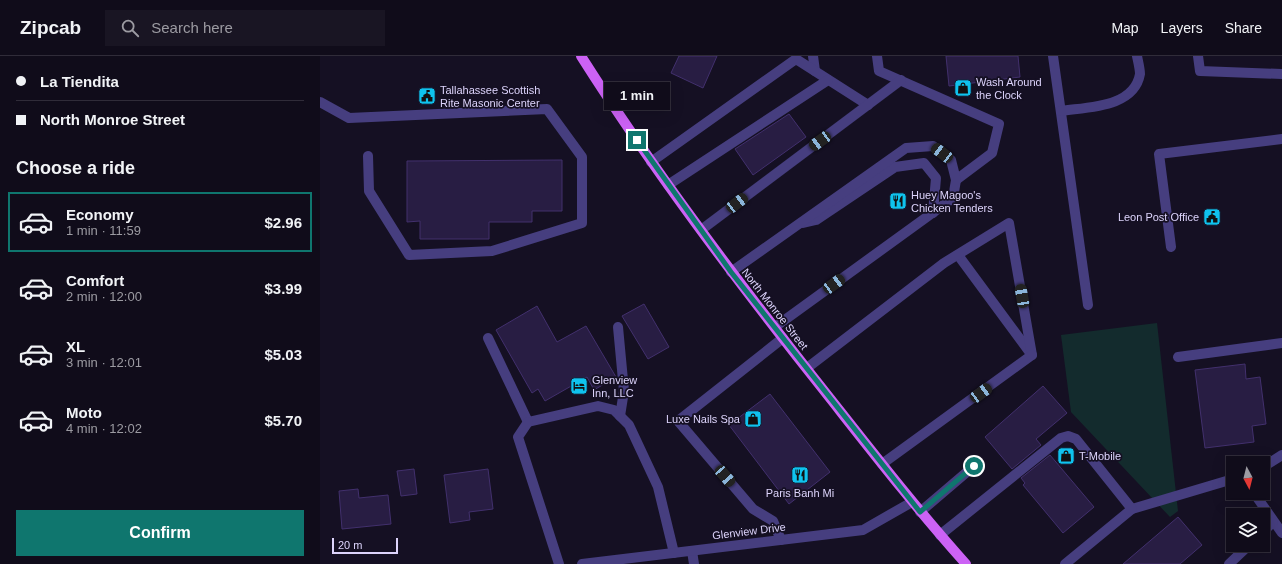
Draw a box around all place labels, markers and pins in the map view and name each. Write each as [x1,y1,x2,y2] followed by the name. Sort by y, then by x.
[976,76,1042,101] place label: Wash Around the Clock
[953,78,973,98] shop icon: Wash Around the Clock
[440,84,540,109] place label: Tallahassee Scottish Rite Masonic Center
[417,86,437,106] public building icon: Tallahassee Scottish Rite Masonic Center
[911,189,993,214] place label: Huey Magoo's Chicken Tenders
[888,191,908,211] restaurant icon: Huey Magoo's Chicken Tenders
[1202,207,1222,227] public building icon: Leon Post Office
[1118,211,1199,223] place label: Leon Post Office
[592,374,637,399] place label: Glenview Inn, LLC
[569,376,589,396] hotel icon: Glenview Inn, LLC
[743,409,763,429] shop icon: Luxe Nails Spa
[666,413,741,425] place label: Luxe Nails Spa
[1056,446,1076,466] shop icon: T-Mobile
[1079,450,1121,462] place label: T-Mobile
[790,465,810,485] restaurant icon: Paris Banh Mi
[766,487,834,499] place label: Paris Banh Mi

